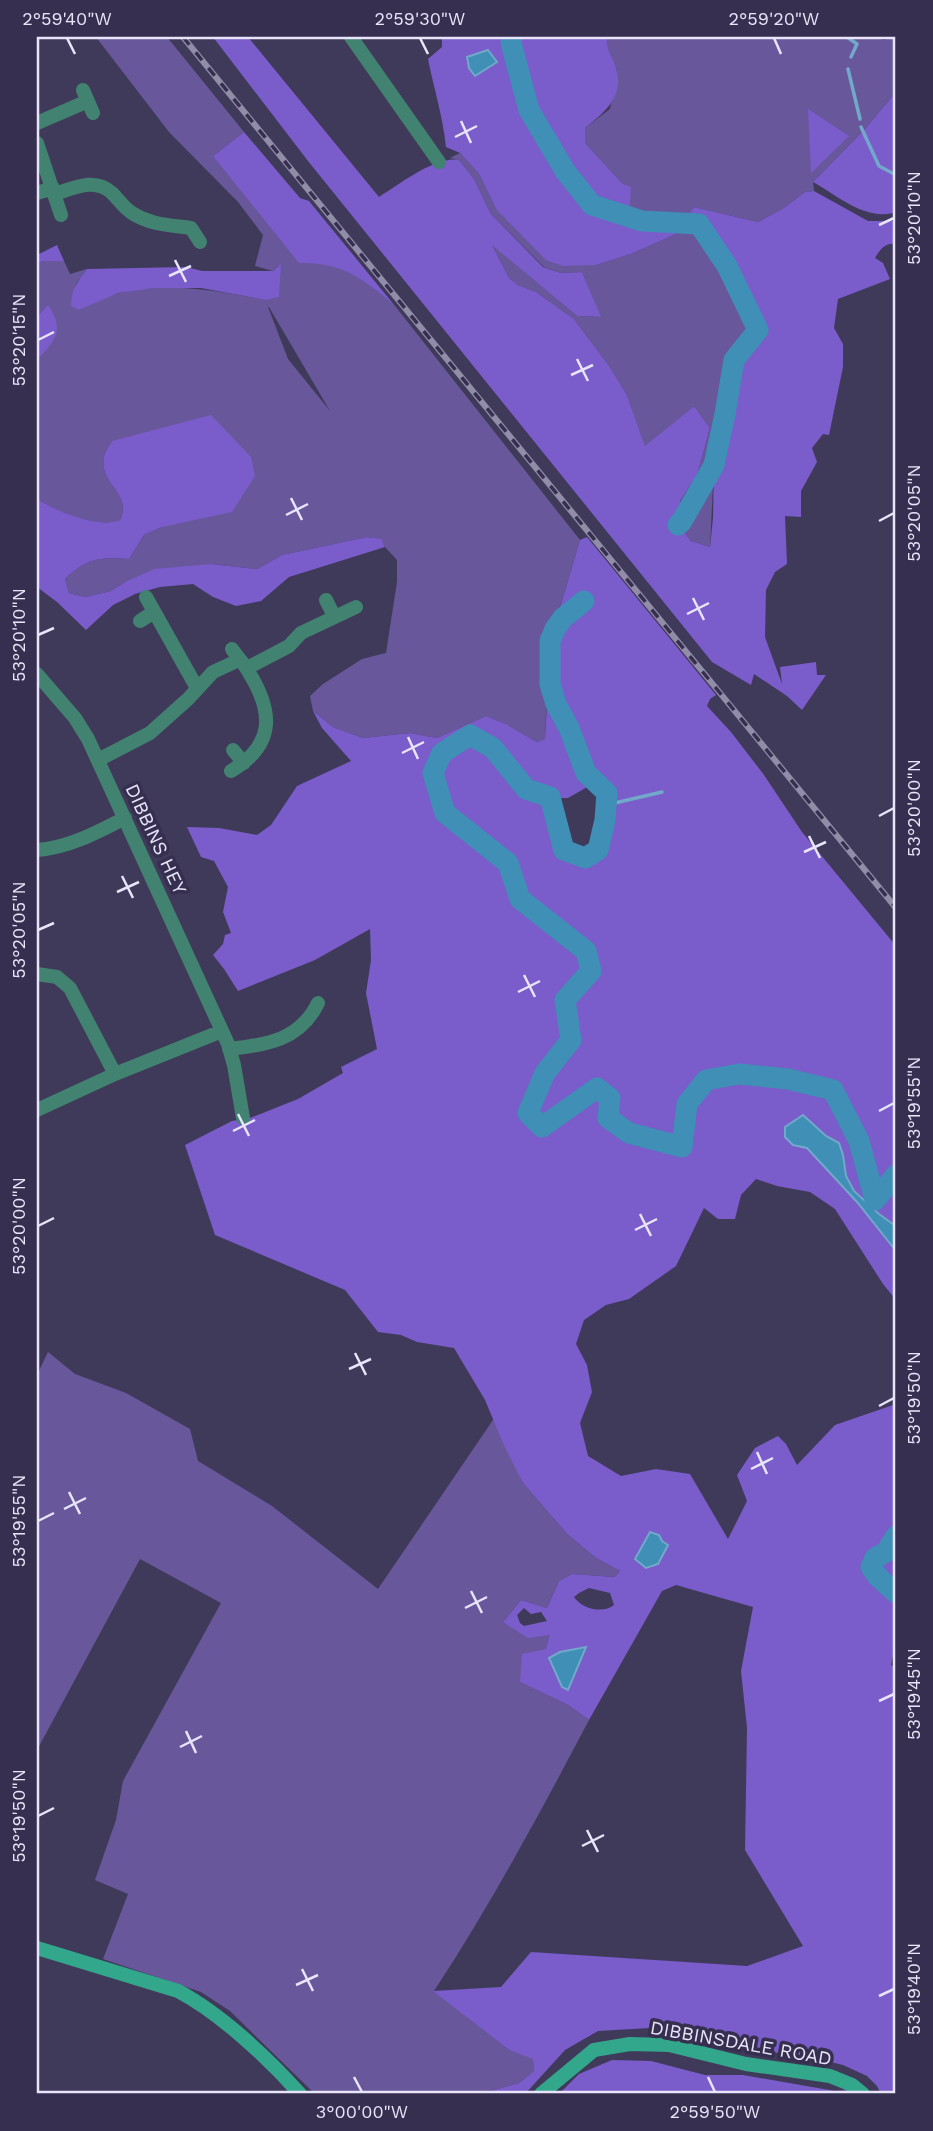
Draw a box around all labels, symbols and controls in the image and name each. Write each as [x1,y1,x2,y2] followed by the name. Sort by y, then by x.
[22,8,112,29] text: 2°59'40"W
[375,8,465,29] text: 2°59'30"W
[729,8,819,29] text: 2°59'20"W
[903,171,924,265] text: 53°20'10"N
[8,293,29,387] text: 53°20'15"N
[903,464,924,562] text: 53°20'05"N
[8,588,29,682] text: 53°20'10"N
[903,759,924,857] text: 53°20'00"N
[120,780,192,898] street label: DIBBINS HEY
[8,881,29,979] text: 53°20'05"N
[903,1056,924,1150] text: 53°19'55"N
[8,1177,29,1275] text: 53°20'00"N
[903,1351,924,1445] text: 53°19'50"N
[8,1474,29,1568] text: 53°19'55"N
[903,1648,924,1740] text: 53°19'45"N
[8,1769,29,1863] text: 53°19'50"N
[903,1943,924,2035] text: 53°19'40"N
[648,2016,834,2070] street label: DIBBINSDALE ROAD
[316,2101,408,2122] text: 3°00'00"W
[670,2101,760,2122] text: 2°59'50"W

